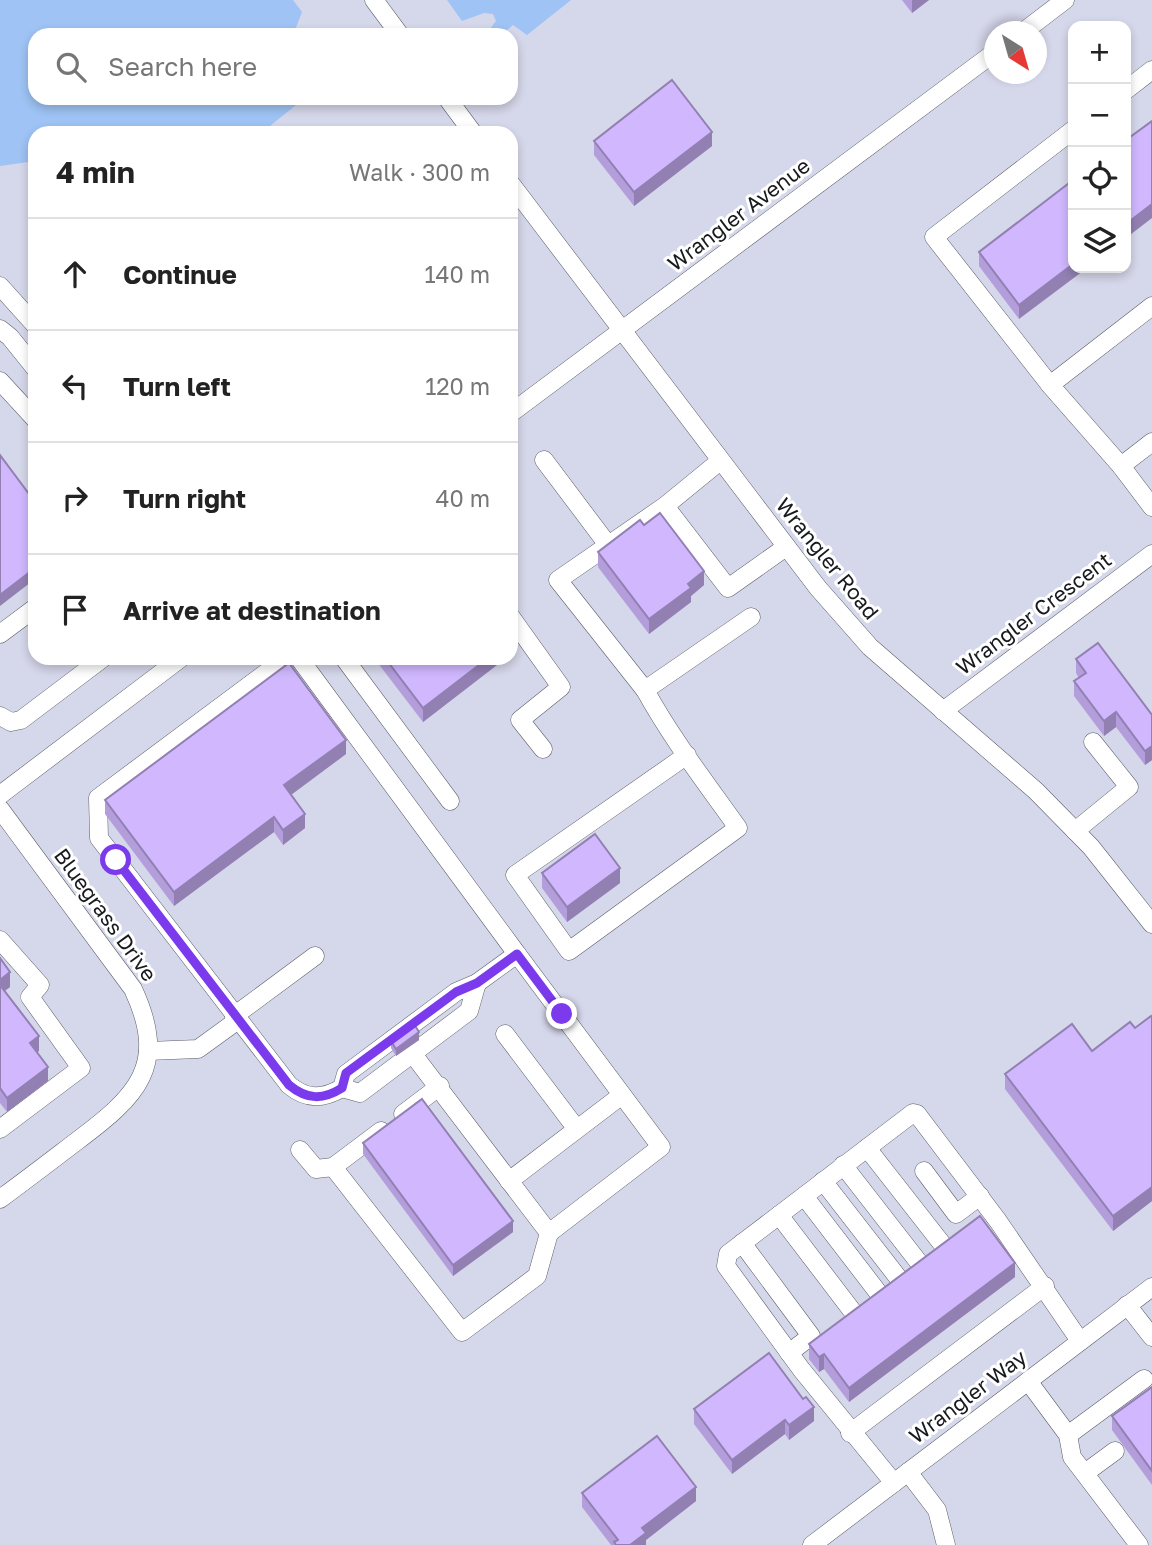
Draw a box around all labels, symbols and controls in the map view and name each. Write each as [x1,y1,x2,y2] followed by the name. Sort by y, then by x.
[984,21,1047,84] north arrow
[1068,21,1131,273] map controls
[1068,21,1131,84] button: +
[28,28,518,105] search box
[52,48,90,86] icon: search
[108,51,257,82] text: Search here
[1068,84,1131,147] button: −
[1068,147,1131,210] button: locate
[662,152,815,276] street label: Wrangler Avenue
[56,154,135,190] text: 4 min
[349,158,490,186] text: Walk · 300 m
[1068,210,1131,273] button: layers
[56,255,94,293] icon: ahead
[123,259,237,290] text: Continue
[424,260,490,288] text: 140 m
[56,367,94,405] icon: left
[123,371,231,402] text: Turn left
[425,372,490,400] text: 120 m
[56,479,94,517] icon: right
[123,483,246,514] text: Turn right
[436,484,490,512] text: 40 m
[771,492,885,624] street label: Wrangler Road
[951,546,1116,680] street label: Wrangler Crescent
[56,591,94,629] icon: arrive
[123,595,381,626] text: Arrive at destination
[49,843,163,986] street label: Bluegrass Drive
[100,844,131,875] route start
[546,998,577,1029] route end
[904,1344,1031,1449] street label: Wrangler Way

